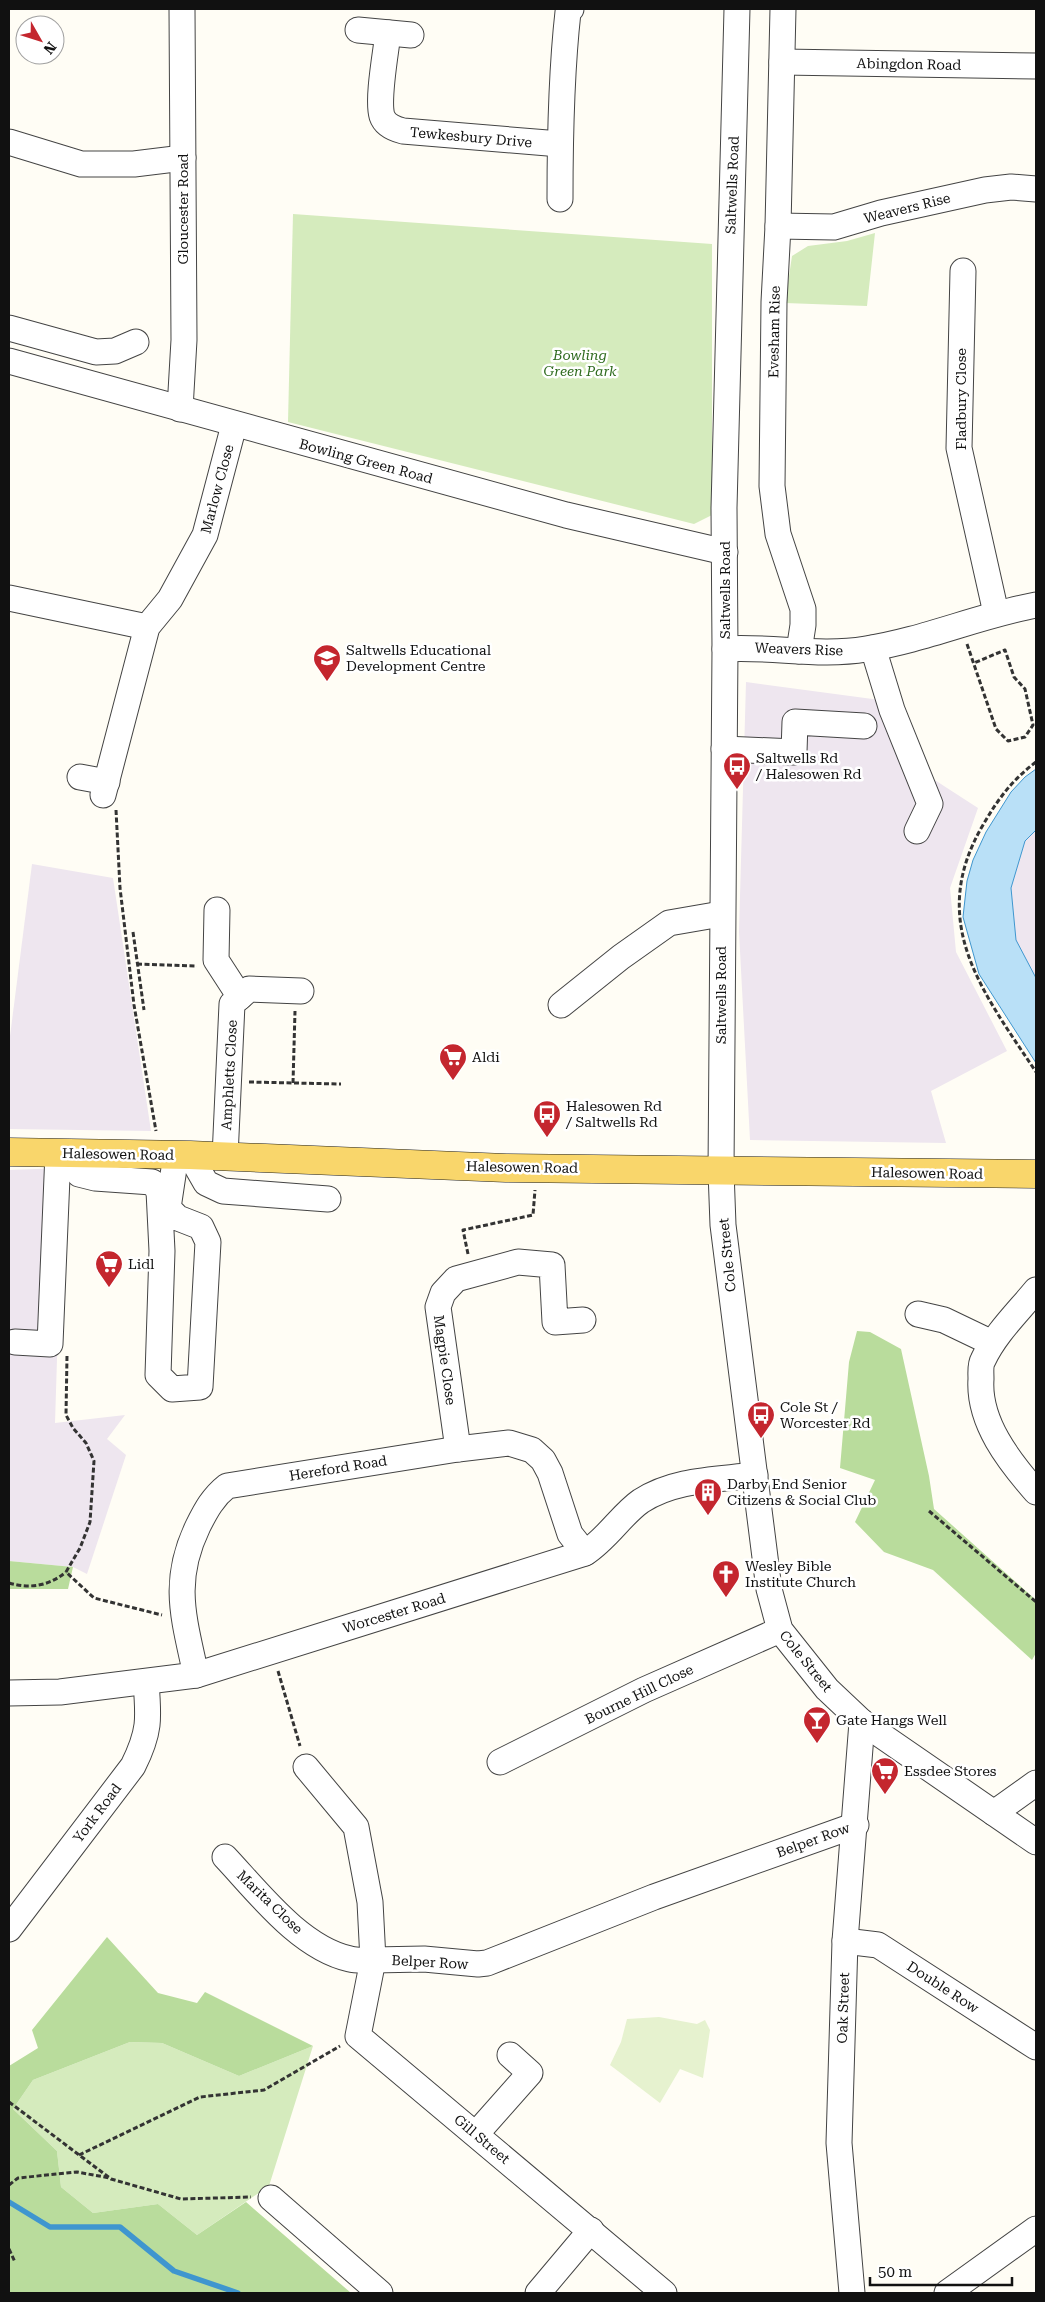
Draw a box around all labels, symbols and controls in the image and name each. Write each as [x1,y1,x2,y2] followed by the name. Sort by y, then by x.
[15,15,65,65] north arrow
[40,39,60,58] text: N
[857,55,961,73] street label: Abingdon Road
[409,124,533,150] street label: Tewkesbury Drive
[722,136,742,234] street label: Saltwells Road
[175,153,191,265] street label: Gloucester Road
[862,189,952,226] street label: Weavers Rise
[765,285,783,378] street label: Evesham Rise
[543,347,617,379] park label: Bowling Green Park
[953,348,969,450] street label: Fladbury Close
[297,435,435,487] street label: Bowling Green Road
[197,442,237,535] street label: Marlow Close
[717,541,733,639] street label: Saltwells Road
[755,639,844,659] street label: Weavers Rise
[346,642,492,674] place label: Saltwells Educational Development Centre
[312,643,342,682] school or university icon: Saltwells Educational Development Centre
[755,750,862,782] place label: Saltwells Rd / Halesowen Rd
[722,751,752,790] bus stop icon: Saltwells Rd / Halesowen Rd
[713,946,729,1044] street label: Saltwells Road
[218,1019,240,1131] street label: Amphletts Close
[438,1042,468,1081] supermarket icon: Aldi
[472,1049,500,1065] place label: Aldi
[565,1098,662,1130] place label: Halesowen Rd / Saltwells Rd
[532,1099,562,1138] bus stop icon: Halesowen Rd / Saltwells Rd
[62,1145,174,1163] street label: Halesowen Road
[466,1158,578,1176] street label: Halesowen Road
[871,1164,983,1182] street label: Halesowen Road
[715,1217,739,1293] street label: Cole Street
[94,1249,124,1288] supermarket icon: Lidl
[128,1256,155,1272] place label: Lidl
[431,1314,459,1406] street label: Magpie Close
[780,1399,871,1431] place label: Cole St / Worcester Rd
[746,1400,776,1439] bus stop icon: Cole St / Worcester Rd
[288,1452,388,1484] street label: Hereford Road
[727,1476,876,1508] place label: Darby End Senior Citizens & Social Club
[693,1477,723,1516] building icon: Darby End Senior Citizens & Social Club
[745,1558,856,1590] place label: Wesley Bible Institute Church
[711,1559,741,1598] church icon: Wesley Bible Institute Church
[341,1590,447,1636] street label: Worcester Road
[776,1627,836,1695] street label: Cole Street
[582,1661,696,1727] street label: Bourne Hill Close
[802,1705,832,1744] bar icon: Gate Hangs Well
[836,1712,948,1728] place label: Gate Hangs Well
[870,1756,900,1795] supermarket icon: Essdee Stores
[904,1763,997,1779] place label: Essdee Stores
[70,1780,124,1846] street label: York Road
[774,1819,852,1861] street label: Belper Row
[234,1867,306,1937] street label: Marita Close
[391,1952,469,1972] street label: Belper Row
[904,1958,982,2016] street label: Double Row
[834,1972,852,2044] street label: Oak Street
[451,2111,513,2167] street label: Gill Street
[870,2254,1012,2286] scale bar
[878,2263,913,2281] text: 50 m

